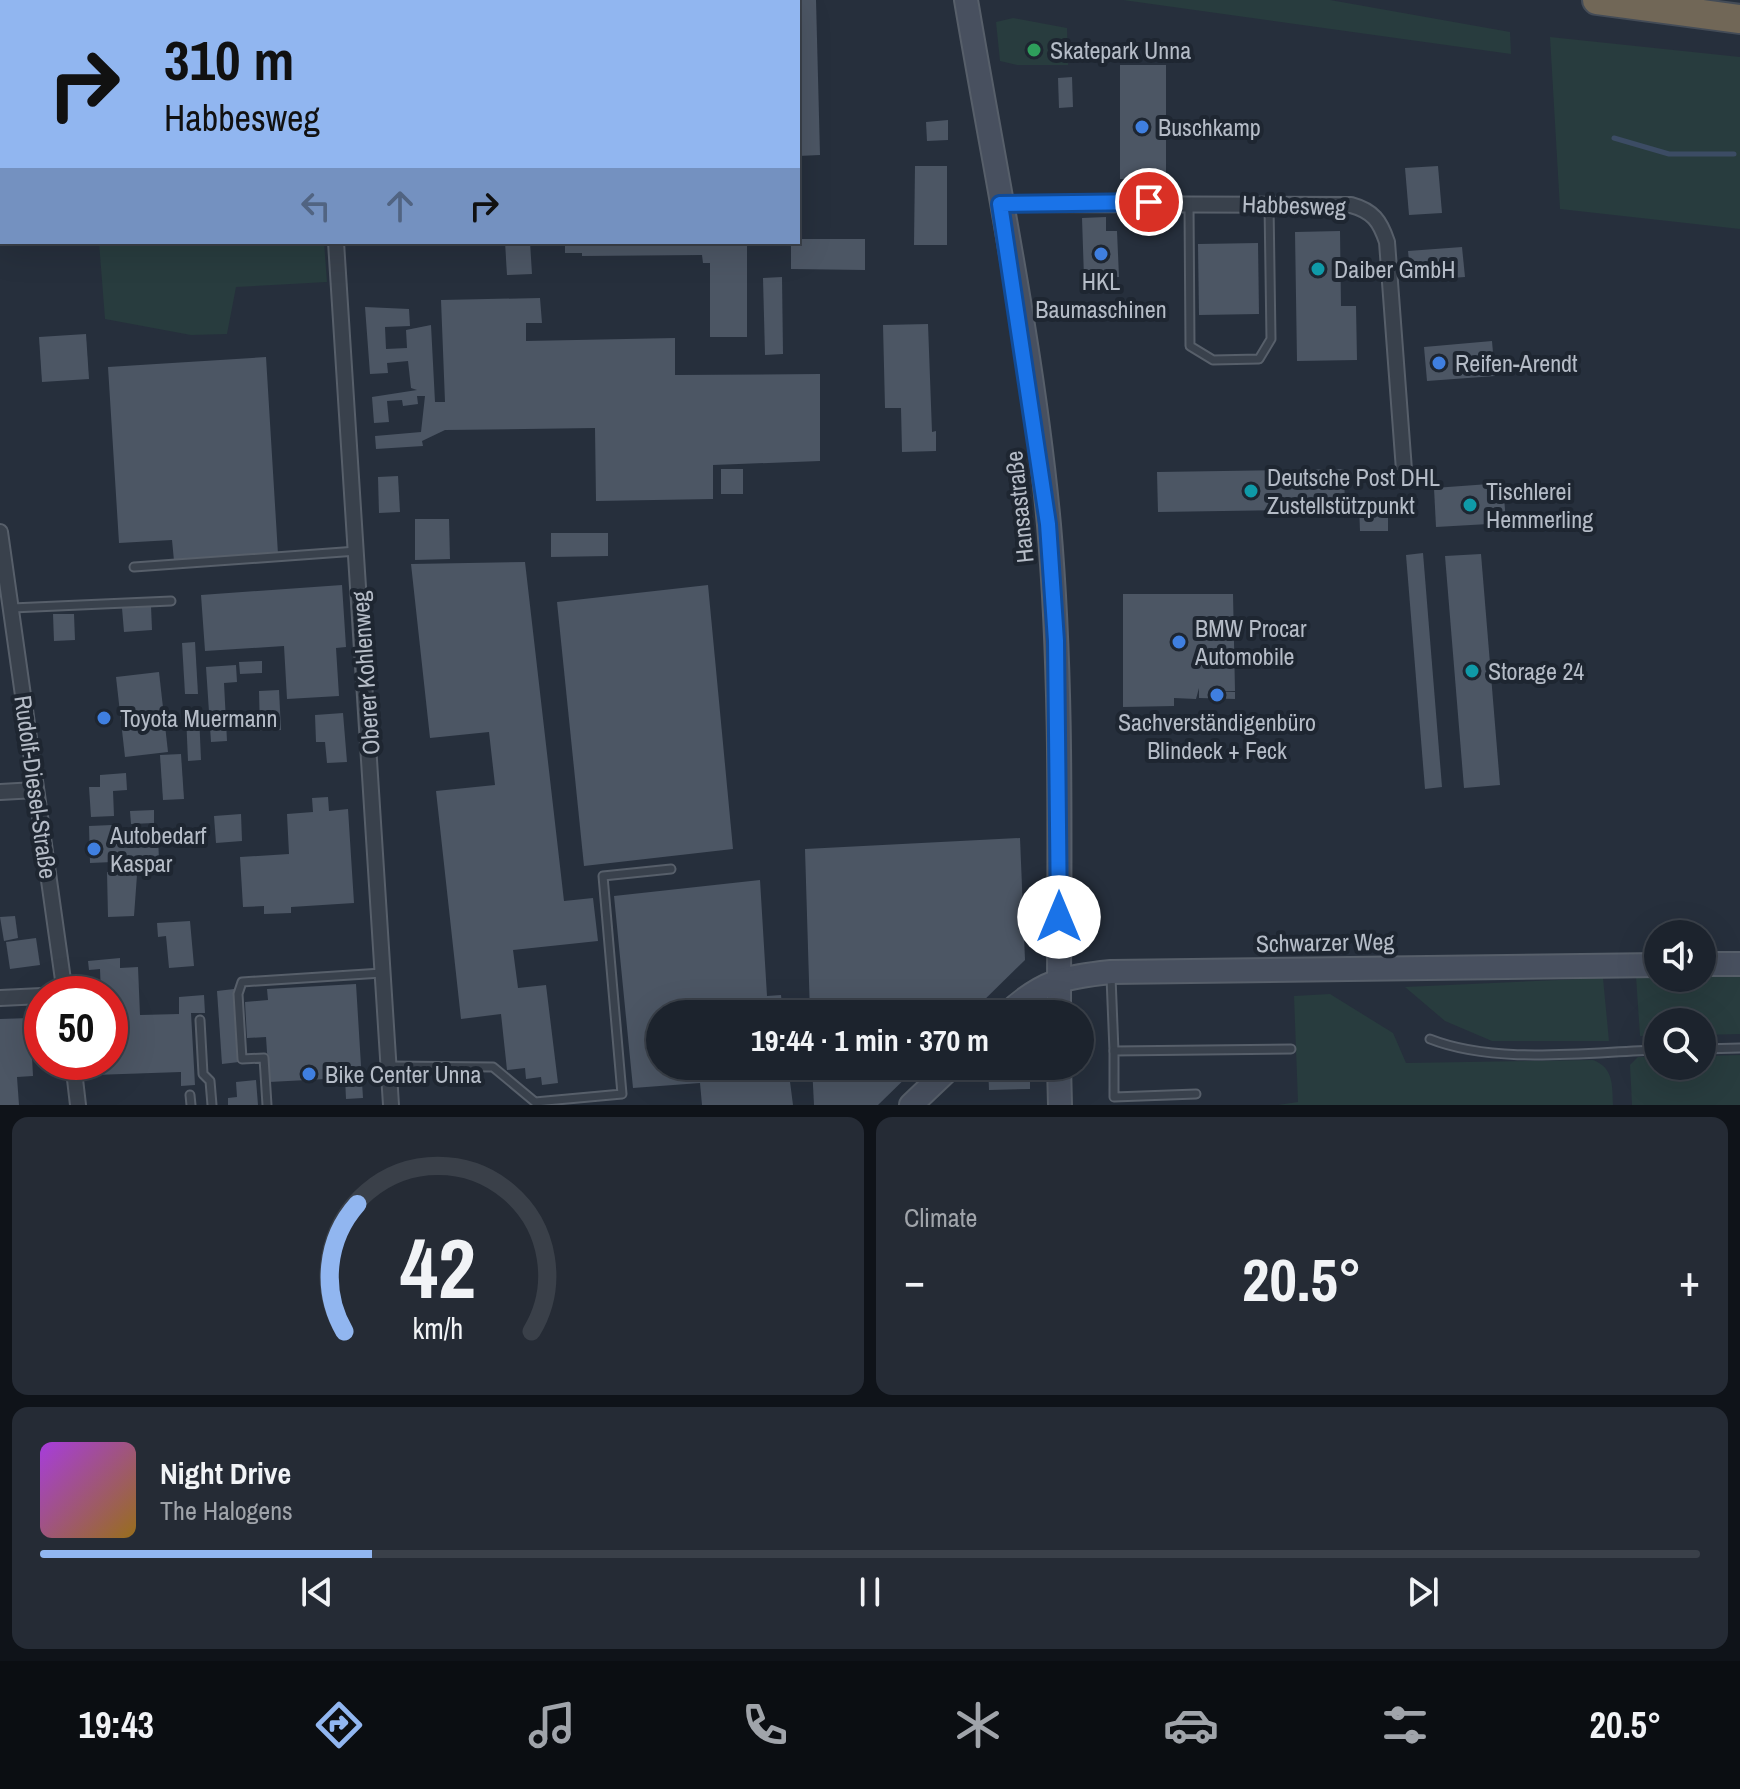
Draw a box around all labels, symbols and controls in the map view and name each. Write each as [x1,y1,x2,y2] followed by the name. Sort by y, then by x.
[164,22,294,97] text: 310 m
[32,32,136,136] icon: right
[1050,34,1191,66] place label: Skatepark Unna
[1025,41,1043,59] marker: Skatepark Unna
[164,94,320,142] text: Habbesweg
[1158,111,1261,143] place label: Buschkamp
[1133,118,1151,136] marker: Buschkamp
[1115,168,1183,236] pin
[1127,180,1171,224] icon: arrive
[294,184,338,228] icon: left
[378,184,422,228] icon: ahead
[462,184,506,228] icon: right
[1242,187,1347,223] street label: Habbesweg
[1092,245,1110,263] marker: HKL Baumaschinen
[1334,253,1455,285] place label: Daiber GmbH
[1309,260,1327,278] marker: Daiber GmbH
[1035,265,1167,325] place label: HKL Baumaschinen
[1455,347,1578,379] place label: Reifen-Arendt
[1430,354,1448,372] marker: Reifen-Arendt
[997,449,1041,565] street label: Hansastraße
[1267,461,1440,521] place label: Deutsche Post DHL Zustellstützpunkt
[1486,475,1593,535] place label: Tischlerei Hemmerling
[1242,482,1260,500] marker: Deutsche Post DHL Zustellstützpunkt
[1461,496,1479,514] marker: Tischlerei Hemmerling
[343,590,387,756] street label: Oberer Kohlenweg
[1194,612,1307,672] place label: BMW Procar Automobile
[1170,633,1188,651] marker: BMW Procar Automobile
[1488,655,1584,687] place label: Storage 24
[1463,662,1481,680] marker: Storage 24
[1208,686,1226,704] marker: Sachverständigenbüro Blindeck + Feck
[7,693,65,881] street label: Rudolf-Diesel-Straße
[120,702,278,734] place label: Toyota Muermann
[1118,706,1316,766] place label: Sachverständigenbüro Blindeck + Feck
[95,709,113,727] marker: Toyota Muermann
[109,819,207,879] place label: Autobedarf Kaspar
[85,840,103,858] marker: Autobedarf Kaspar
[1017,875,1101,959] position arrow
[1644,920,1716,1080] map controls
[1644,920,1716,992] button: sound
[1255,925,1395,959] street label: Schwarzer Weg
[24,976,128,1080] speed limit sign: 50
[1644,1008,1716,1080] button: search
[751,1020,989,1060] text: 19:44 · 1 min · 370 m
[325,1058,481,1090] place label: Bike Center Unna
[300,1065,318,1083] marker: Bike Center Unna
[904,1200,977,1235] text: Climate
[400,1212,476,1324] text: 42
[1242,1239,1362,1320] text: 20.5°
[904,1250,925,1310] text: −
[1679,1250,1700,1310] text: +
[413,1309,463,1348] text: km/h
[160,1453,291,1493] text: Night Drive
[160,1493,293,1528] text: The Halogens
[295,1570,339,1614] icon: previous
[848,1570,892,1614] icon: pause
[1401,1570,1445,1614] icon: next
[311,1697,367,1753] icon: directions
[524,1697,580,1753] icon: music
[737,1697,793,1753] icon: phone
[950,1697,1006,1753] icon: climate
[1163,1697,1219,1753] icon: car
[1377,1697,1433,1753] icon: filters
[79,1701,154,1749] text: 19:43
[1590,1701,1661,1749] text: 20.5°

